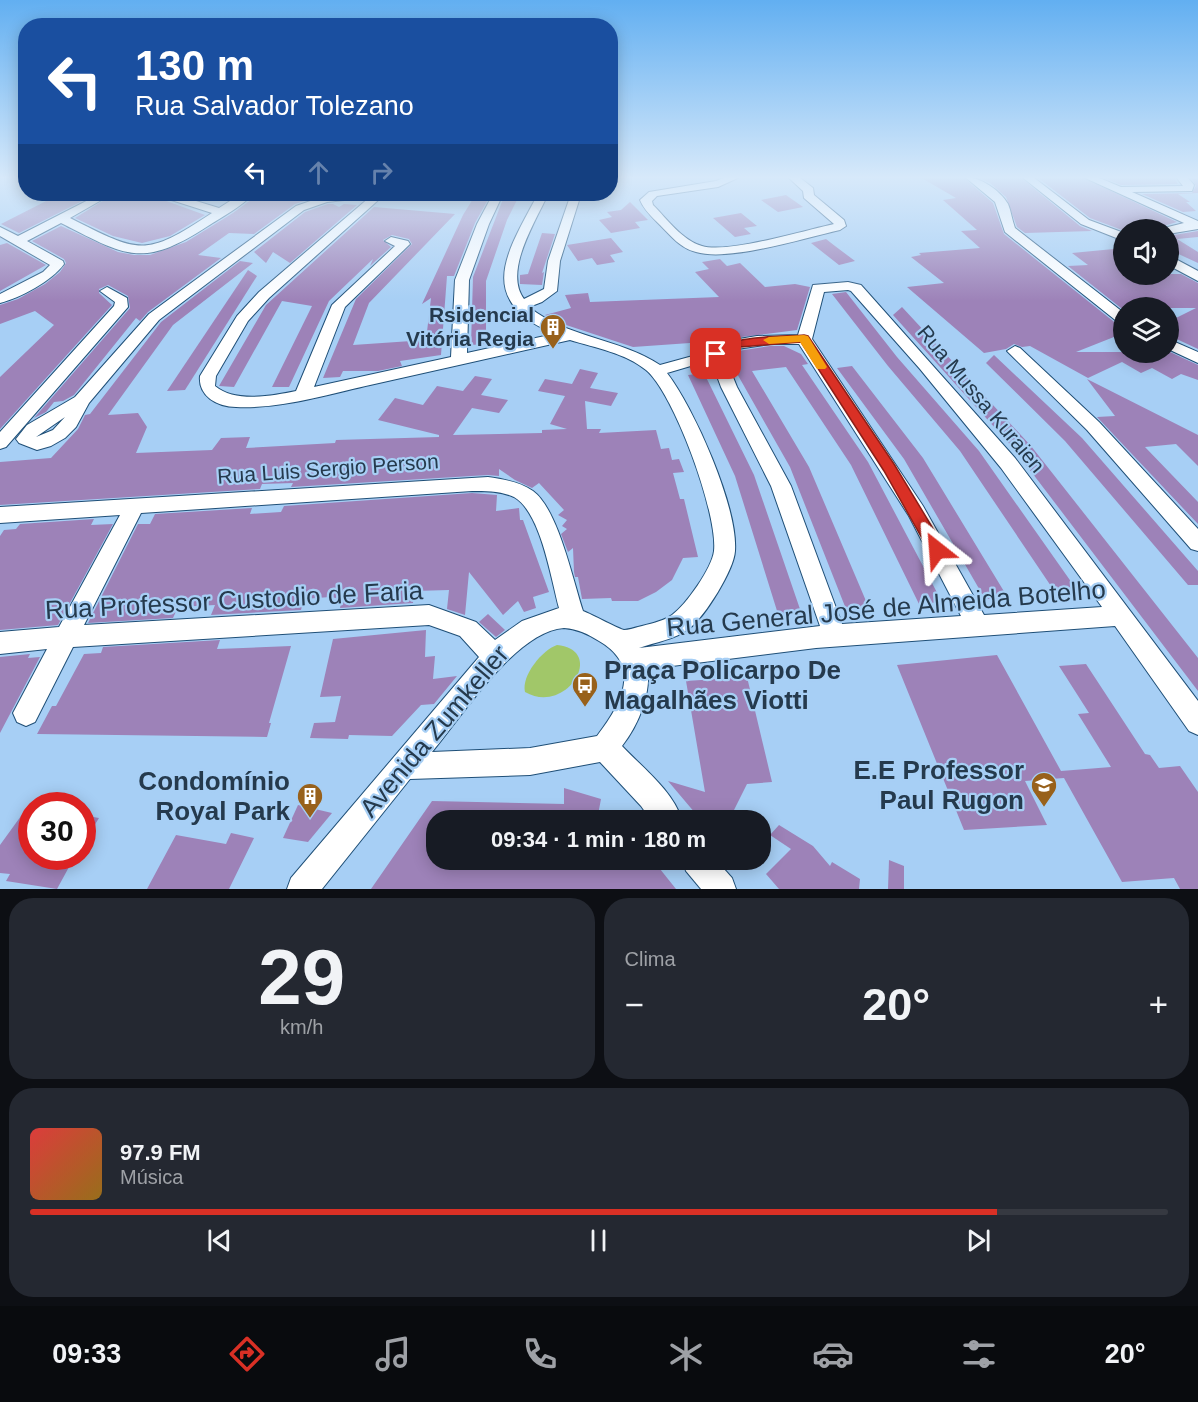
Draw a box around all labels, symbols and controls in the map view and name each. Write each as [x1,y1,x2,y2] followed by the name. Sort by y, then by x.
[36,42,114,120] icon: left
[135,42,254,89] text: 130 m
[135,91,414,121] text: Rua Salvador Tolezano
[239,156,272,189] icon: left
[302,156,335,189] icon: ahead
[365,156,398,189] icon: right
[1113,219,1179,363] map controls
[1113,219,1179,285] button: sound
[1113,297,1179,363] button: layers
[406,303,534,350] place label: Rsidencial Vitória Regia
[538,312,568,350] building icon: Rsidencial Vitória Regia
[913,321,1049,477] street label: Rua Mussa Kuraien
[690,328,741,379] pin
[699,337,732,370] icon: arrive
[217,449,439,488] street label: Rua Luis Sergio Person
[905,518,969,582] position arrow
[665,574,1107,642] street label: Rua General José de Almeida Botelho
[44,575,424,625] street label: Rua Professor Custodio de Faria
[353,639,515,823] street label: Avenida Zumkeller
[604,655,841,715] place label: Praça Policarpo De Magalhães Viotti
[570,670,600,708] bus stop icon: Praça Policarpo De Magalhães Viotti
[853,755,1024,815] place label: E.E Professor Paul Rugon
[138,766,291,826] place label: Condomínio Royal Park
[1029,770,1059,808] school or university icon: E.E Professor Paul Rugon
[295,781,325,819] building icon: Condomínio Royal Park
[18,792,96,870] speed limit sign: 30
[491,827,706,852] text: 09:34 · 1 min · 180 m
[258,933,345,1021] text: 29
[625,948,676,970] text: Clima
[862,979,930,1030] text: 20°
[625,986,644,1023] text: −
[1149,986,1168,1023] text: +
[280,1016,323,1038] text: km/h
[120,1140,201,1165] text: 97.9 FM
[120,1166,183,1188] text: Música
[203,1224,236,1257] icon: previous
[582,1224,615,1257] icon: pause
[962,1224,995,1257] icon: next
[226,1333,268,1375] icon: directions
[372,1333,414,1375] icon: music
[519,1333,561,1375] icon: phone
[665,1333,707,1375] icon: climate
[812,1333,854,1375] icon: car
[958,1333,1000,1375] icon: filters
[52,1339,121,1369] text: 09:33
[1105,1339,1146,1369] text: 20°

